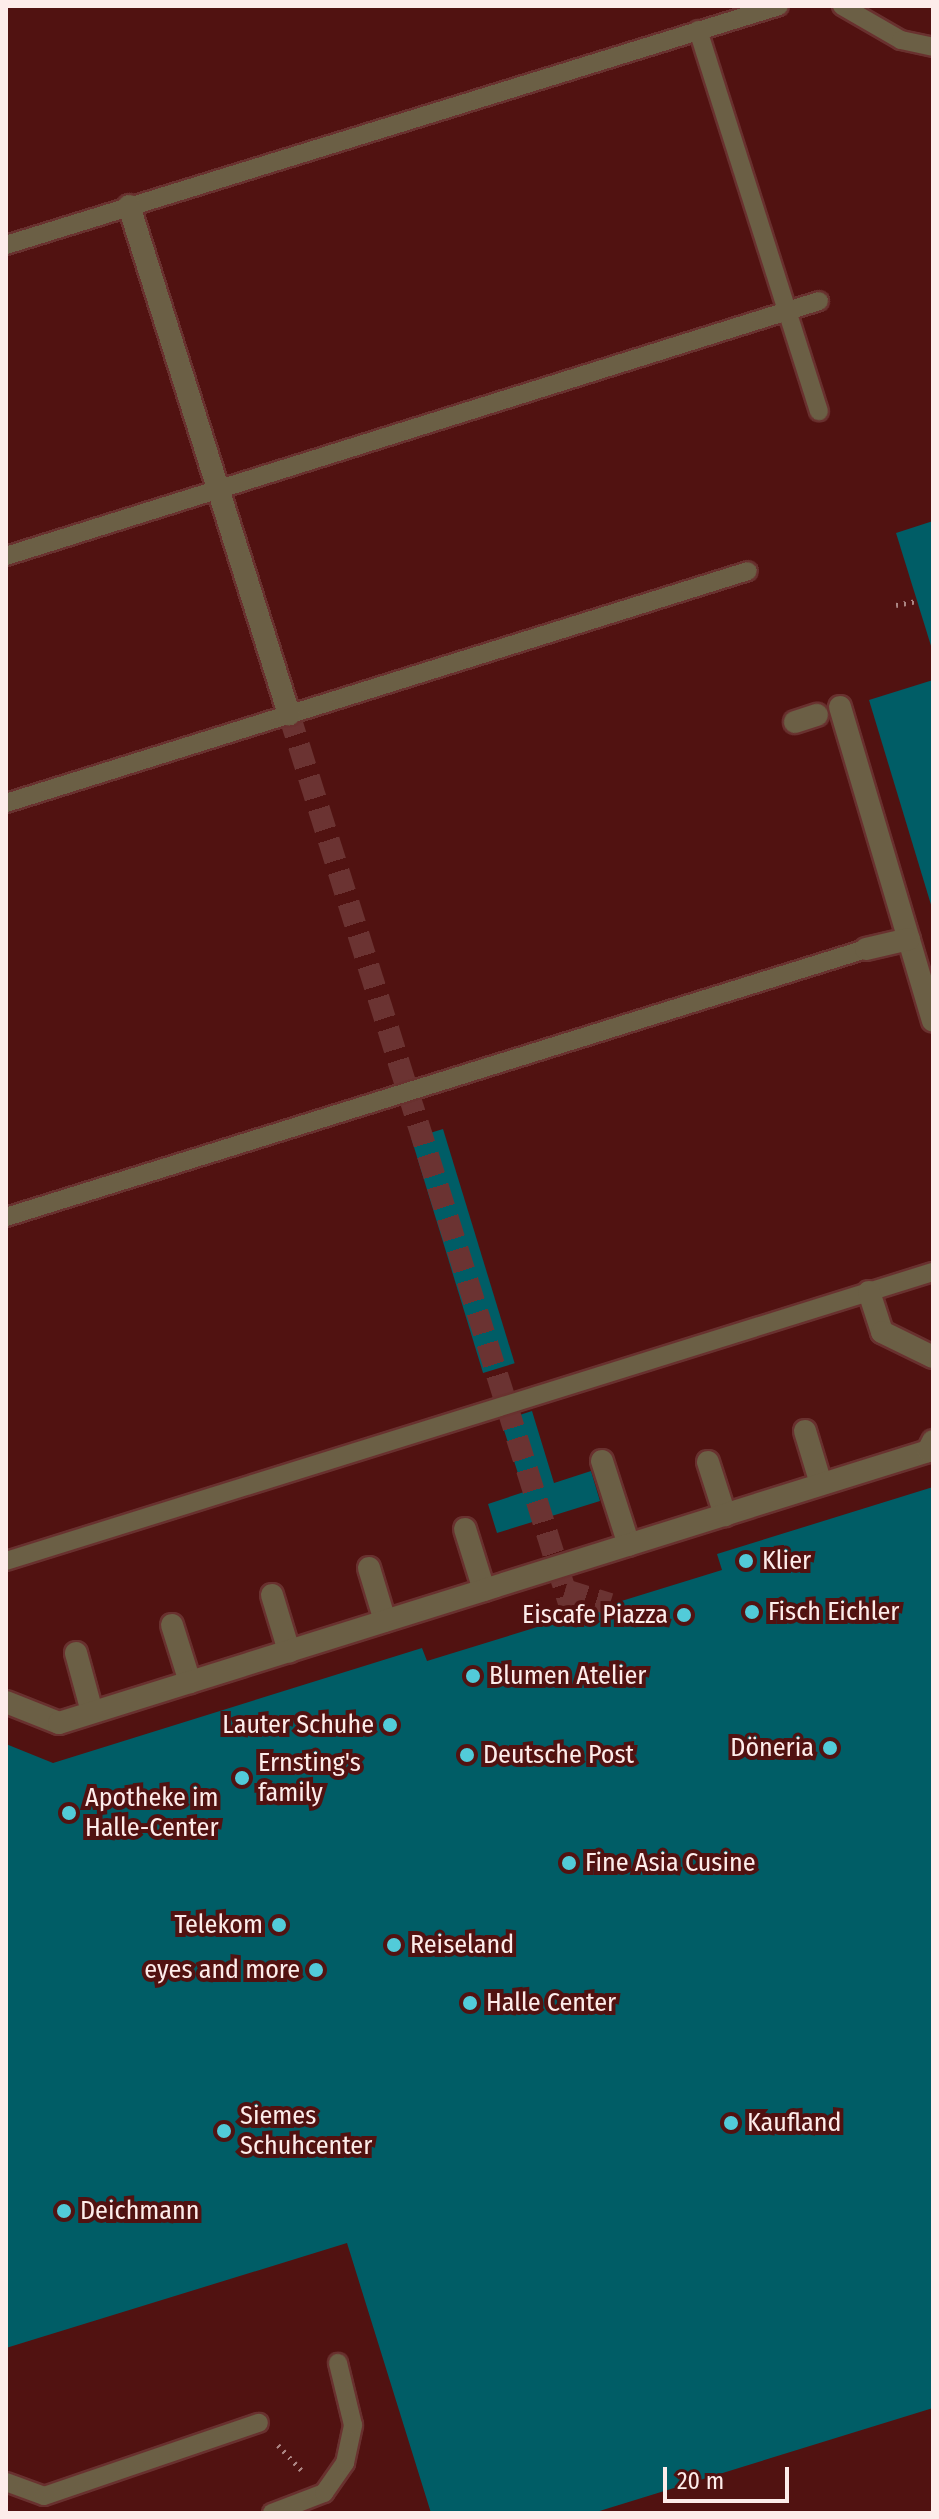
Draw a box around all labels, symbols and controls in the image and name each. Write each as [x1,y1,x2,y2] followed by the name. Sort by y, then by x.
[762,1545,811,1577] place label: Klier
[737,1552,755,1570] marker: Klier
[768,1596,899,1628] place label: Fisch Eichler
[522,1599,668,1631] place label: Eiscafe Piazza
[743,1603,761,1621] marker: Fisch Eichler
[675,1606,693,1624] marker: Eiscafe Piazza
[489,1660,646,1692] place label: Blumen Atelier
[464,1667,482,1685] marker: Blumen Atelier
[222,1709,374,1741] place label: Lauter Schuhe
[381,1716,399,1734] marker: Lauter Schuhe
[730,1732,814,1764] place label: Döneria
[483,1739,634,1771] place label: Deutsche Post
[821,1739,839,1757] marker: Döneria
[458,1746,476,1764] marker: Deutsche Post
[258,1747,361,1808] place label: Ernsting's family
[233,1769,251,1787] marker: Ernsting's family
[85,1782,219,1844] place label: Apotheke im Halle-Center
[60,1804,78,1822] marker: Apotheke im Halle-Center
[585,1847,756,1879] place label: Fine Asia Cusine
[560,1854,578,1872] marker: Fine Asia Cusine
[174,1909,263,1941] place label: Telekom
[270,1916,288,1934] marker: Telekom
[410,1929,514,1961] place label: Reiseland
[385,1936,403,1954] marker: Reiseland
[144,1954,300,1986] place label: eyes and more
[307,1961,325,1979] marker: eyes and more
[486,1987,616,2019] place label: Halle Center
[461,1994,479,2012] marker: Halle Center
[240,2100,372,2162] place label: Siemes Schuhcenter
[747,2107,841,2139] place label: Kaufland
[722,2114,740,2132] marker: Kaufland
[215,2122,233,2140] marker: Siemes Schuhcenter
[80,2195,199,2227] place label: Deichmann
[55,2202,73,2220] marker: Deichmann
[667,2451,793,2501] scale bar
[677,2467,724,2495] text: 20 m

